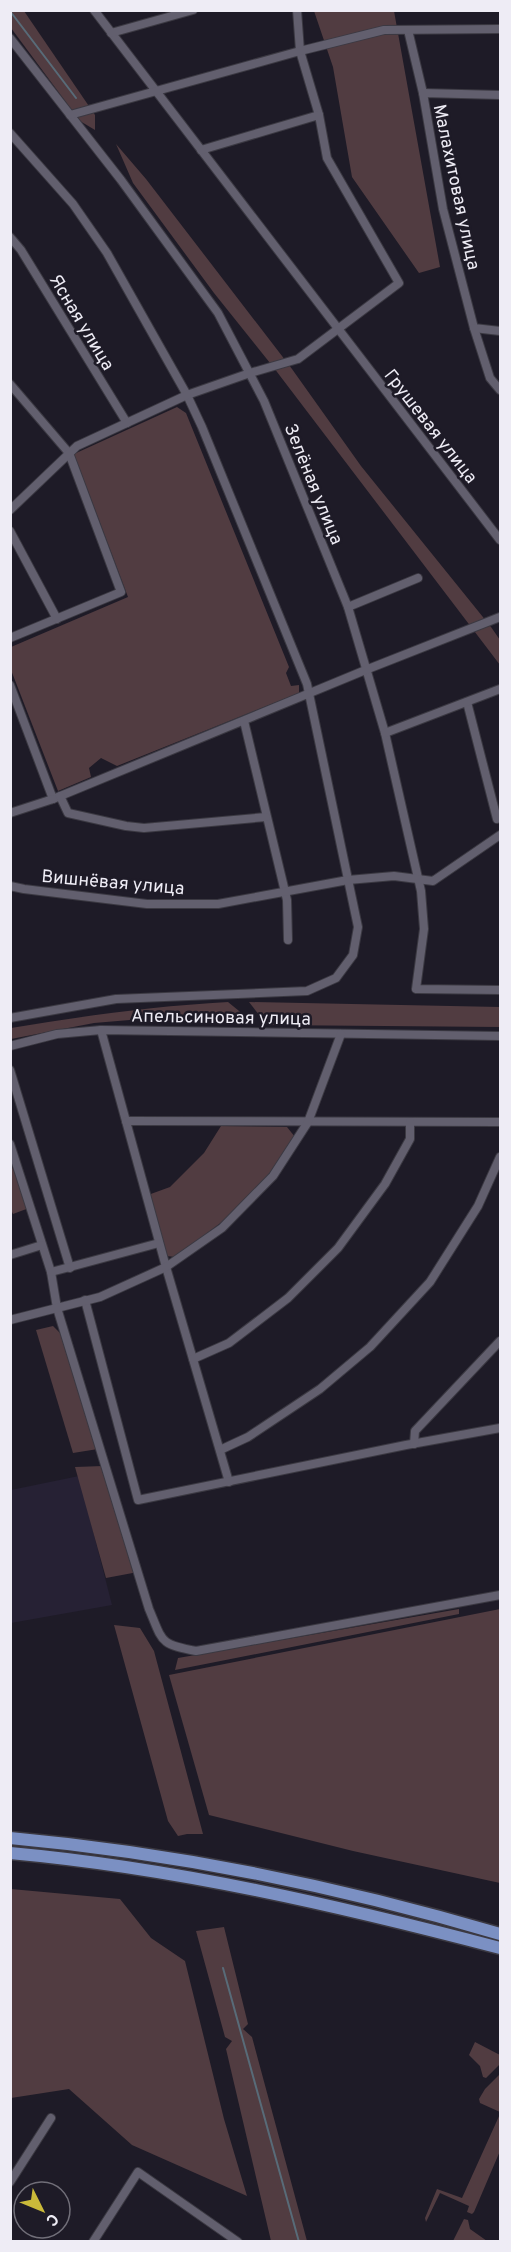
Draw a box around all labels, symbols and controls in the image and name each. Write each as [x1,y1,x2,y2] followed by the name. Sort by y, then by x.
[427,102,484,272] street label: Малахитовая улица
[43,270,118,375] street label: Ясная улица
[378,365,482,489] street label: Грушевая улица
[278,421,347,548] street label: Зелёная улица
[40,866,185,901] street label: Вишнёвая улица
[131,1005,311,1032] street label: Апельсиновая улица
[12,2180,72,2240] north arrow
[41,2208,62,2229] text: С

